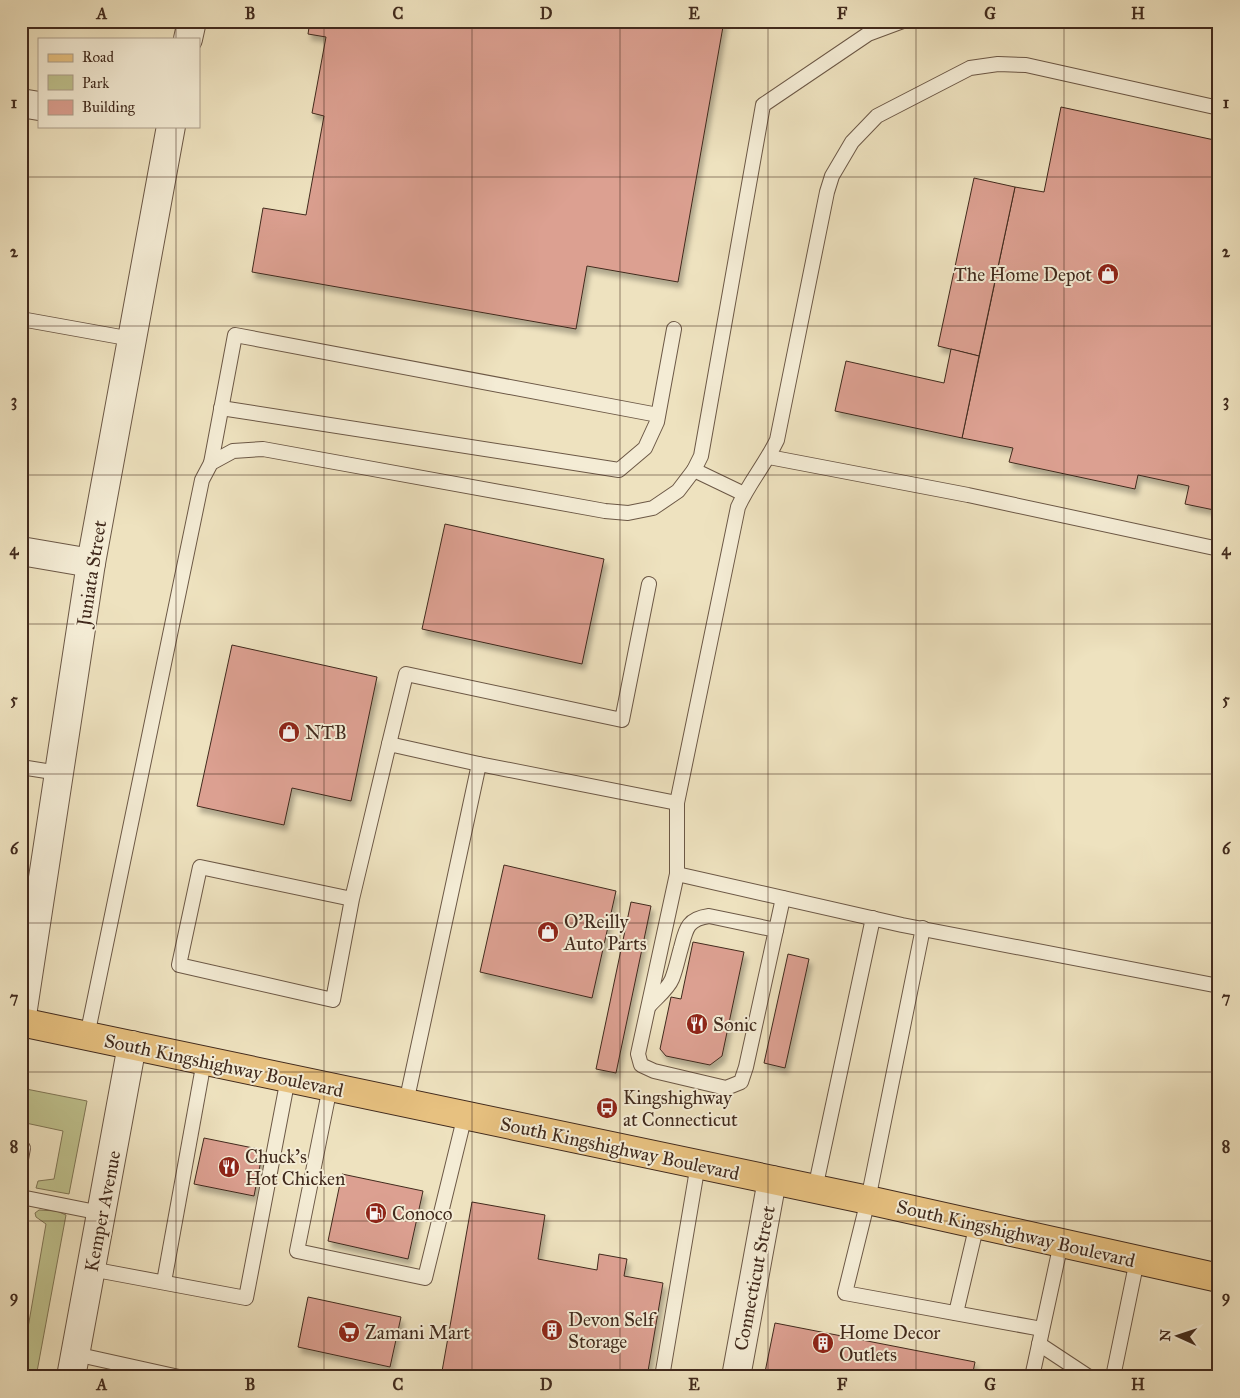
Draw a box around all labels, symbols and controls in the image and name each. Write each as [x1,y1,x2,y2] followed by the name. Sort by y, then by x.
[96,4,108,23] text: A
[245,4,255,23] text: B
[393,4,404,23] text: C
[540,4,553,23] text: D
[688,4,700,23] text: E
[837,4,848,23] text: F
[984,4,996,23] text: G
[1131,4,1145,23] text: H
[38,38,200,128] legend
[82,48,114,66] text: Road
[82,74,109,92] text: Park
[11,93,18,112] text: 1
[1223,93,1230,112] text: 1
[82,98,136,116] text: Building
[10,242,19,261] text: 2
[1222,242,1231,261] text: 2
[1096,262,1120,286] shop icon: The Home Depot
[954,263,1092,286] place label: The Home Depot
[11,391,17,411] text: 3
[1223,391,1229,411] text: 3
[71,518,112,630] street label: Juniata Street
[10,540,20,560] text: 4
[1222,540,1232,560] text: 4
[10,690,18,709] text: 5
[1222,690,1230,709] text: 5
[277,720,301,744] shop icon: NTB
[305,721,347,744] place label: NTB
[10,839,19,858] text: 6
[1222,839,1231,858] text: 6
[563,910,647,955] place label: O'Reilly Auto Parts
[536,920,560,944] shop icon: O'Reilly Auto Parts
[10,988,19,1007] text: 7
[1222,988,1231,1007] text: 7
[685,1012,709,1036] restaurant icon: Sonic
[713,1013,757,1036] place label: Sonic
[102,1029,346,1103] street label: South Kingshighway Boulevard
[623,1086,738,1131] place label: Kingshighway at Connecticut
[595,1096,619,1120] bus stop icon: Kingshighway at Connecticut
[498,1112,742,1186] street label: South Kingshighway Boulevard
[10,1137,18,1156] text: 8
[1222,1137,1230,1156] text: 8
[245,1145,345,1190] place label: Chuck's Hot Chicken
[79,1149,126,1274] street label: Kemper Avenue
[217,1155,241,1179] restaurant icon: Chuck's Hot Chicken
[894,1195,1138,1273] street label: South Kingshighway Boulevard
[364,1201,388,1225] fuel station icon: Conoco
[392,1202,453,1225] place label: Conoco
[729,1203,780,1353] street label: Connecticut Street
[10,1287,18,1307] text: 9
[1222,1287,1230,1307] text: 9
[568,1308,657,1354] place label: Devon Self Storage
[1152,1310,1202,1360] north arrow
[540,1318,564,1342] building icon: Devon Self Storage
[337,1320,361,1344] supermarket icon: Zamani Mart
[365,1321,470,1344] place label: Zamani Mart
[839,1321,941,1366] place label: Home Decor Outlets
[1157,1329,1174,1342] text: N
[811,1331,835,1355] building icon: Home Decor Outlets
[96,1375,108,1394] text: A
[245,1375,255,1394] text: B
[393,1375,404,1394] text: C
[540,1375,553,1394] text: D
[688,1375,700,1394] text: E
[837,1375,848,1394] text: F
[984,1375,996,1394] text: G
[1131,1375,1145,1394] text: H

